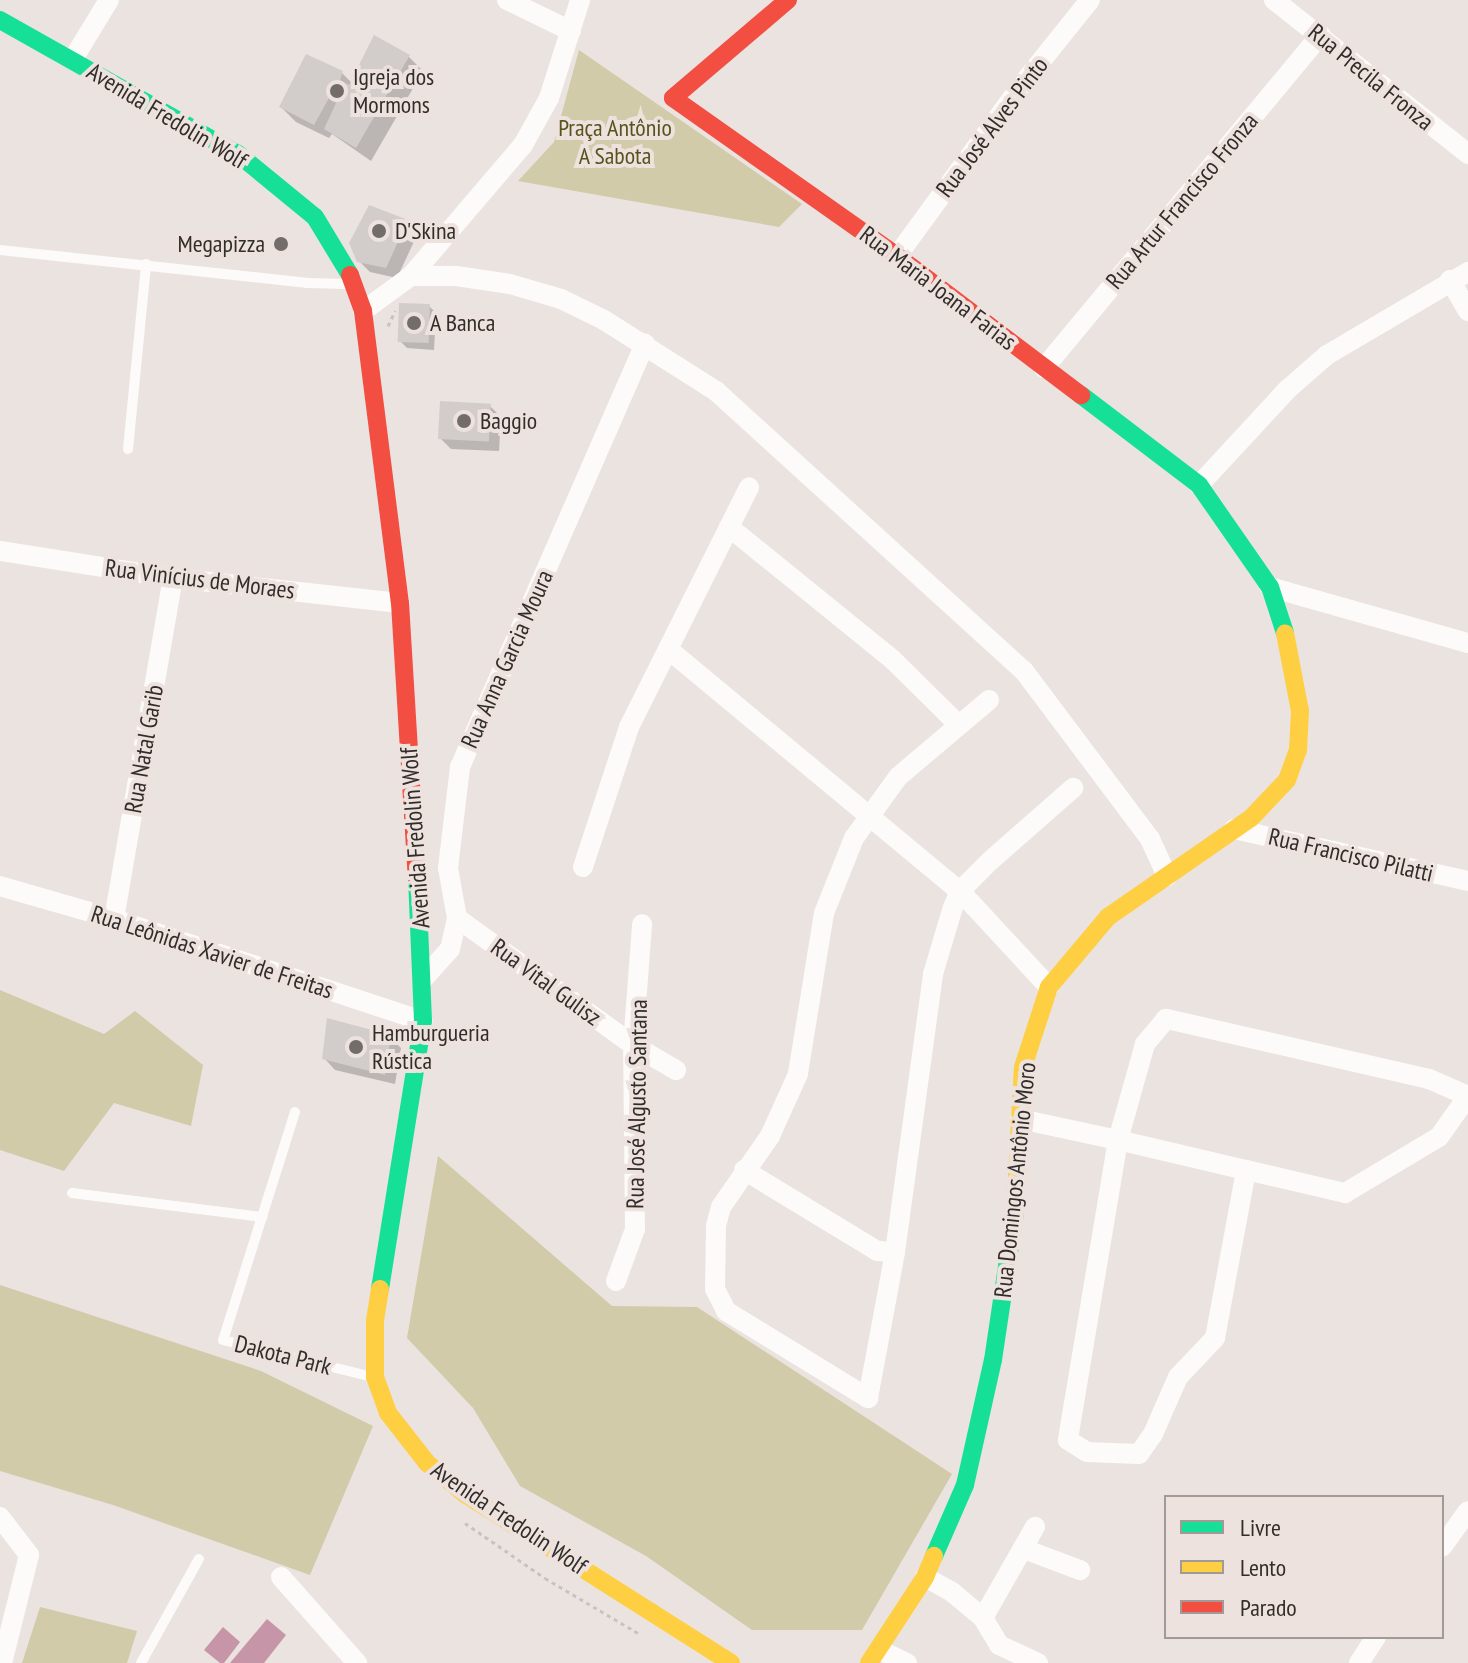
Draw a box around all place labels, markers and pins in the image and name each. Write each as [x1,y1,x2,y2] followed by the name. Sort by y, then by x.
[353,63,434,119] place label: Igreja dos Mormons
[328,82,346,100] marker: Igreja dos Mormons
[395,217,456,245] place label: D'Skina
[370,222,388,240] marker: D'Skina
[177,230,265,258] place label: Megapizza
[272,235,290,253] marker: Megapizza
[430,309,496,337] place label: A Banca
[405,314,423,332] marker: A Banca
[480,407,537,435] place label: Baggio
[455,412,473,430] marker: Baggio
[372,1019,490,1075] place label: Hamburgueria Rústica
[347,1038,365,1056] marker: Hamburgueria Rústica

